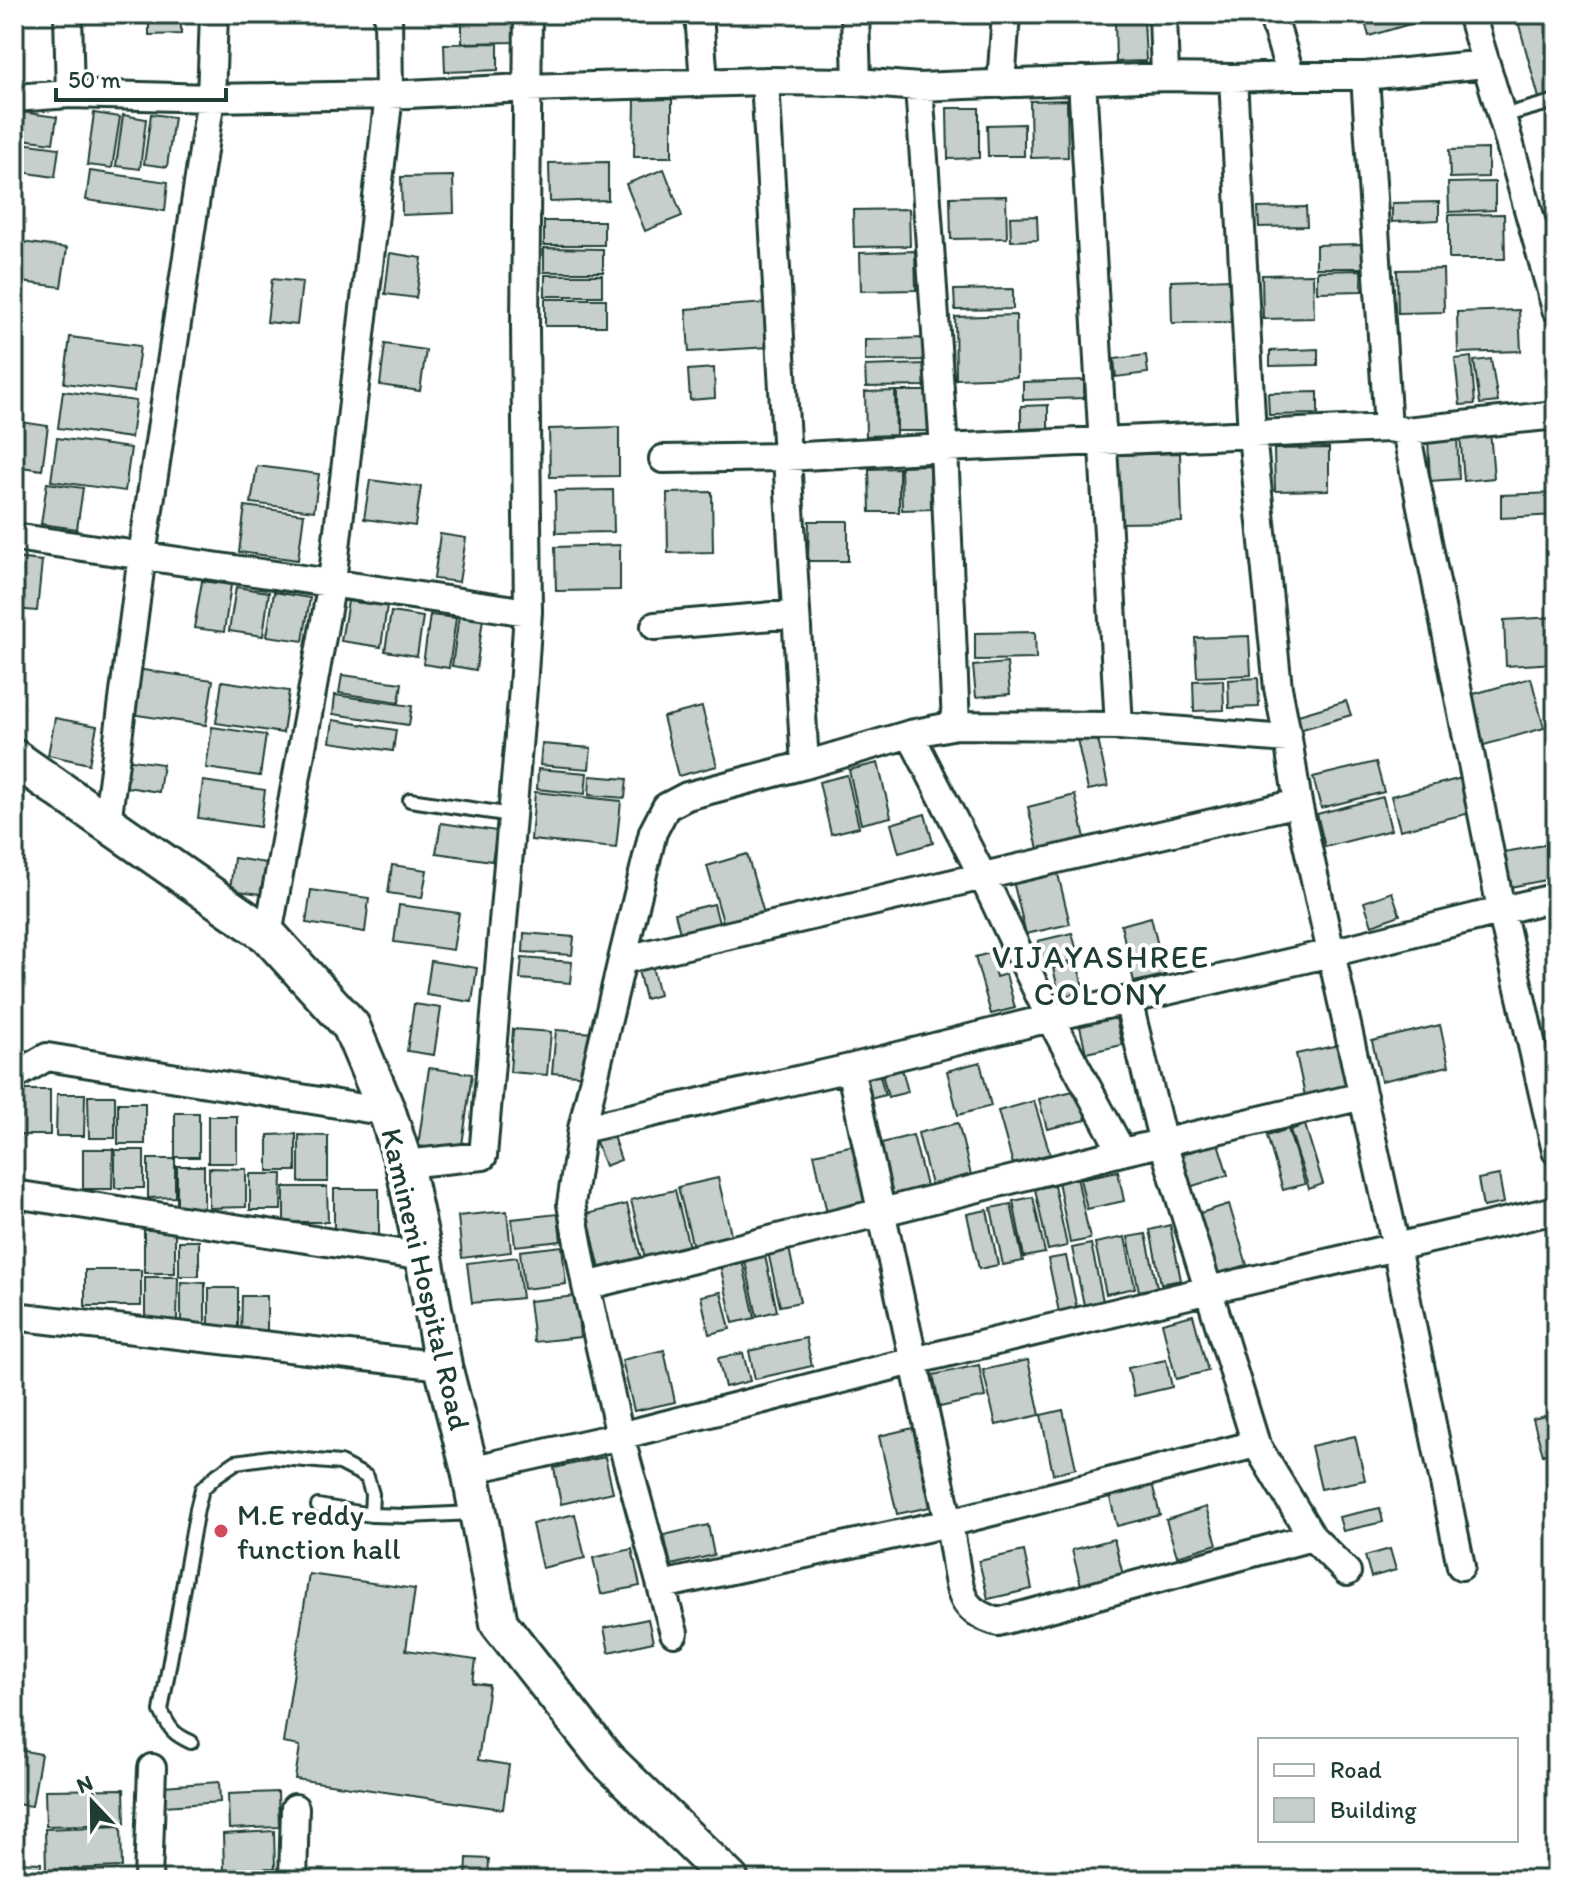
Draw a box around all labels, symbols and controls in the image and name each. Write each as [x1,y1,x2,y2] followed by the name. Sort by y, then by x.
[56,52,226,102] scale bar
[68,65,121,94] text: 50 m
[992,938,1210,1013] district label: VIJAYASHREE COLONY
[373,1125,479,1433] street label: Kamineni Hospital Road
[237,1496,401,1567] place label: M.E reddy function hall
[212,1522,230,1540] marker: M.E reddy function hall
[1258,1738,1518,1842] legend
[1330,1755,1382,1784] text: Road
[52,1762,132,1842] north arrow
[73,1769,97,1799] text: N
[1330,1795,1417,1824] text: Building

